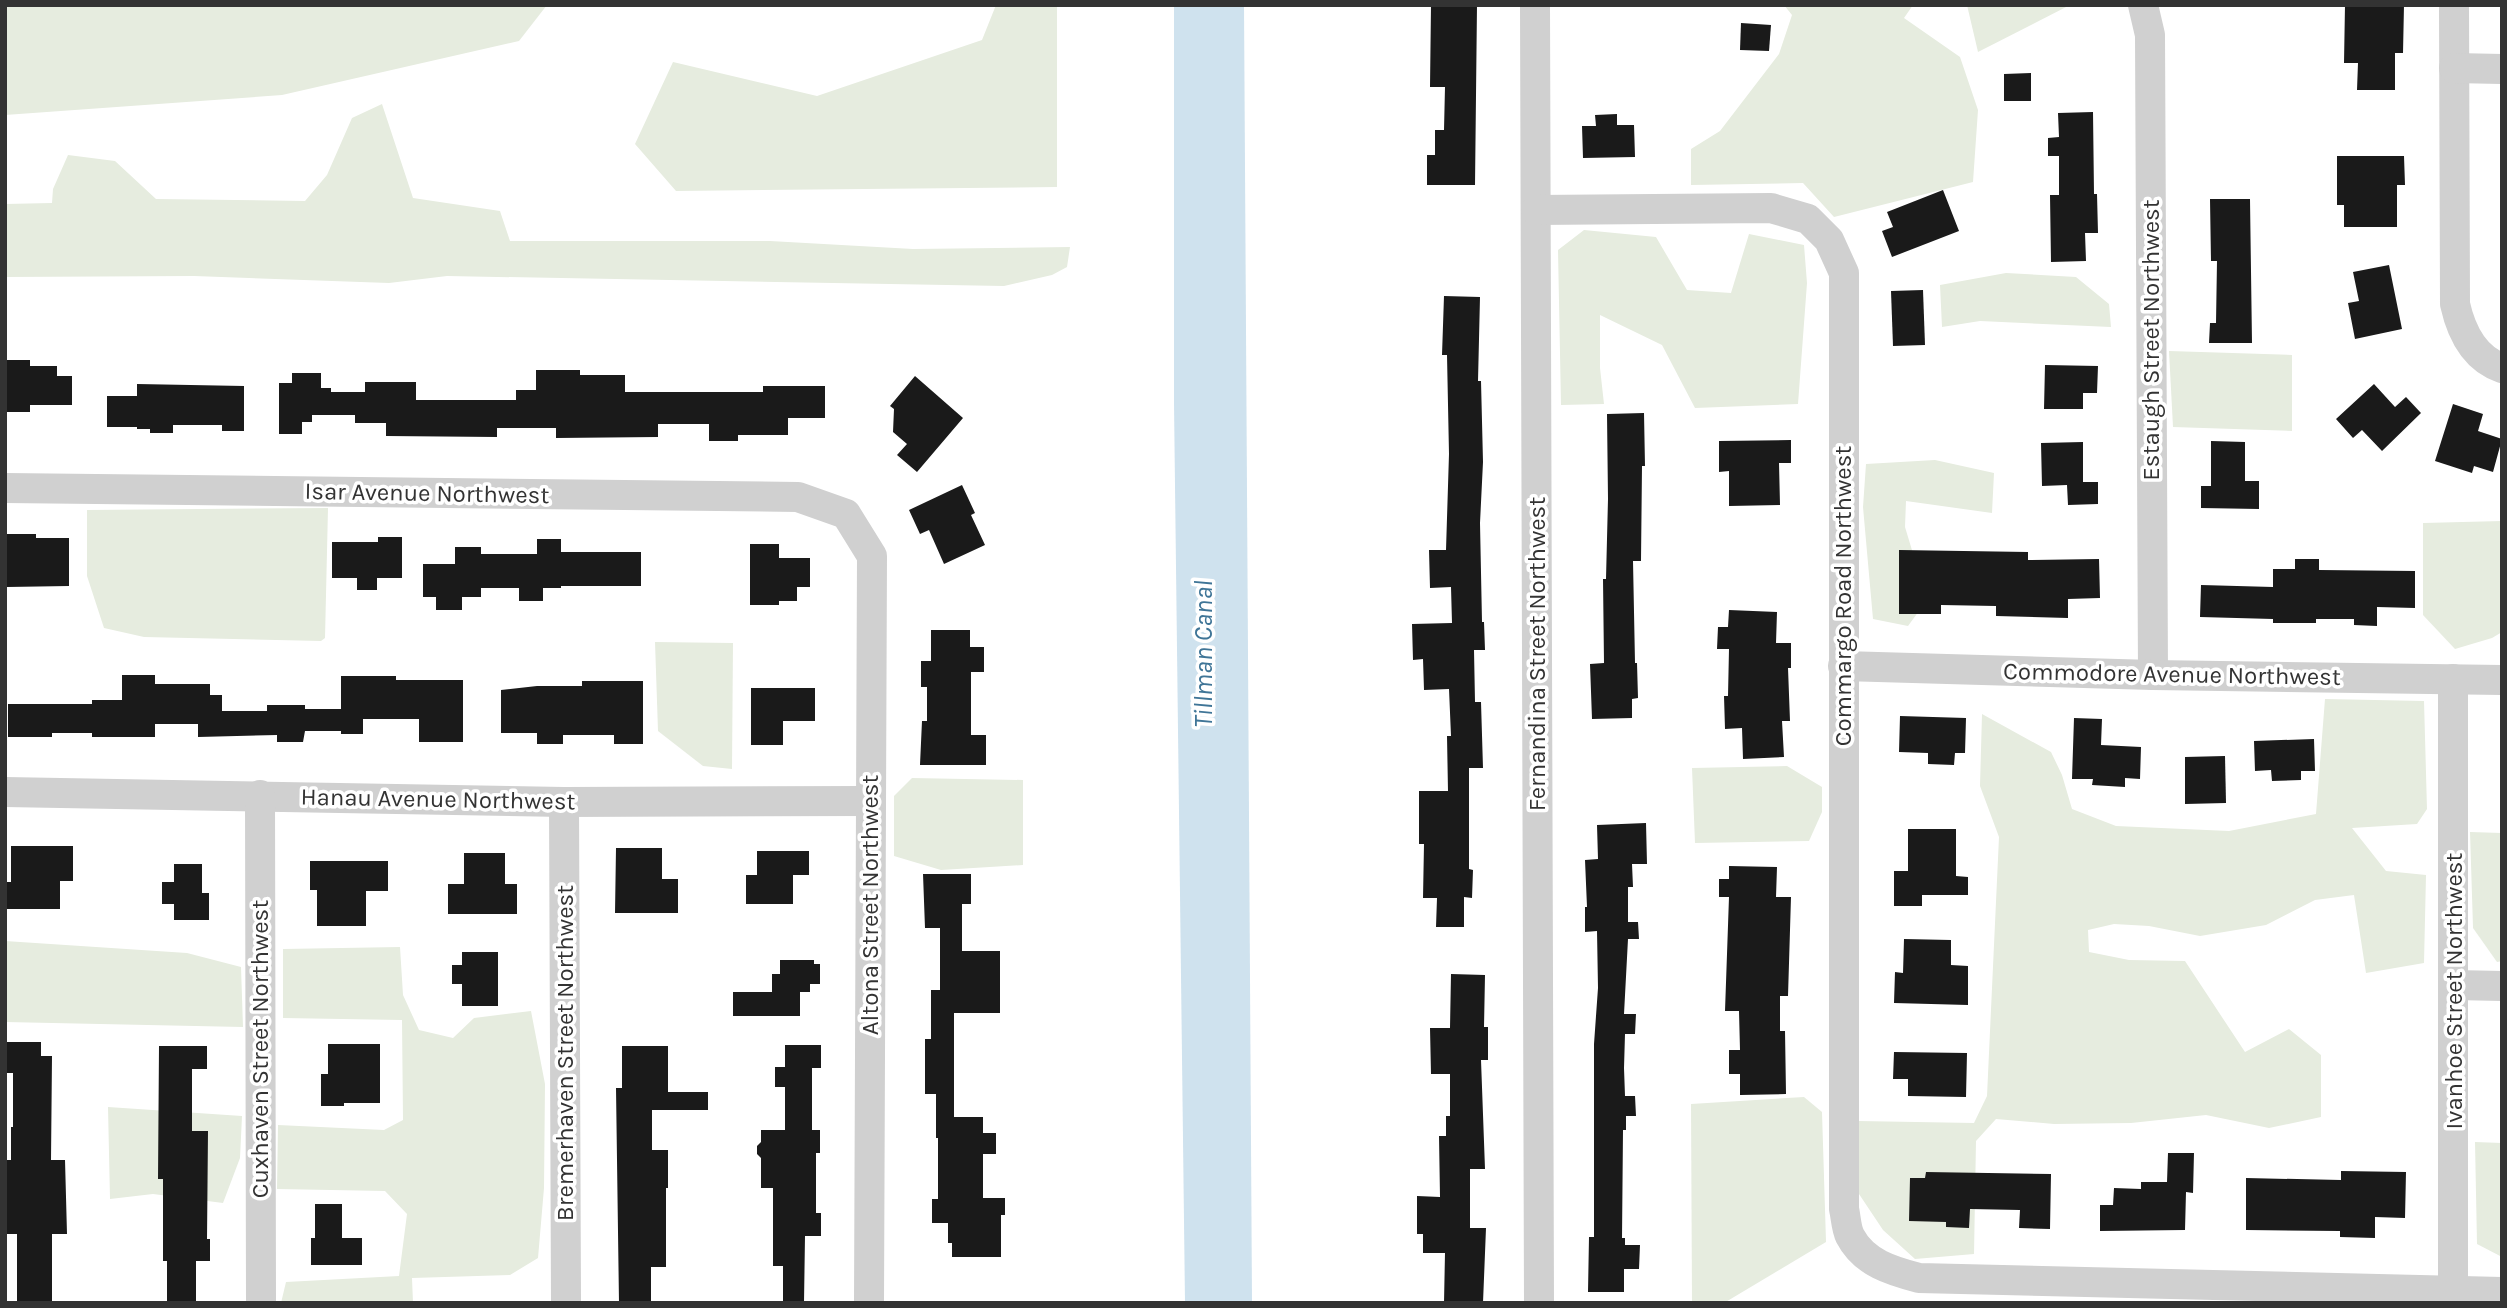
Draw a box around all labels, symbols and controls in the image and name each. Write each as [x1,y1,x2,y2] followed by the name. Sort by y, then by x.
[2137,199,2165,481] street label: Estaugh Street Northwest
[1829,446,1857,746] street label: Commargo Road Northwest
[304,477,550,509] street label: Isar Avenue Northwest
[1523,497,1551,811] street label: Fernandina Street Northwest
[1188,580,1219,728] water label: Tillman Canal
[2003,657,2341,691] street label: Commodore Avenue Northwest
[856,775,884,1035] street label: Altona Street Northwest
[300,783,576,815] street label: Hanau Avenue Northwest
[2440,853,2468,1129] street label: Ivanhoe Street Northwest
[551,885,579,1221] street label: Bremerhaven Street Northwest
[246,900,274,1198] street label: Cuxhaven Street Northwest

